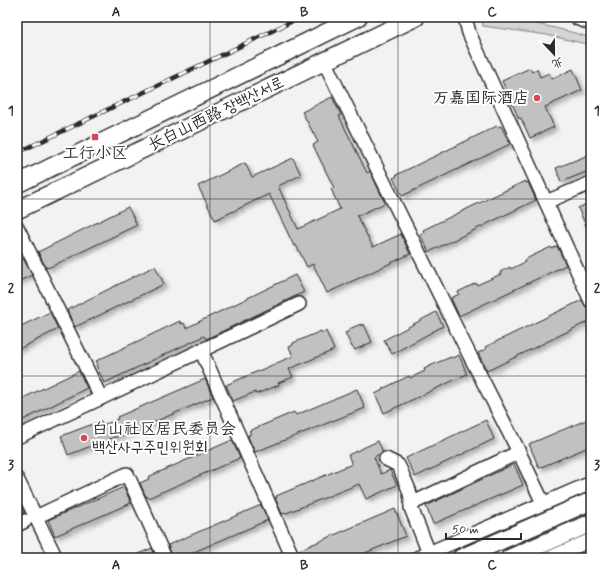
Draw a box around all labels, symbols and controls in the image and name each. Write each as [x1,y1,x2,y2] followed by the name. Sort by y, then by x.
[112,4,120,21] text: A
[300,4,309,21] text: B
[487,4,497,21] text: C
[534,34,574,74] north arrow
[550,54,565,71] text: 北
[145,72,287,156] street label: 长白山西路 장백산서로
[433,88,529,109] place label: 万嘉国际酒店
[532,93,542,103] marker: 万嘉国际酒店
[8,103,14,120] text: 1
[594,103,600,120] text: 1
[90,132,100,142] marker: 工行小区
[63,143,127,164] place label: 工行小区
[8,280,15,297] text: 2
[594,280,601,297] text: 2
[92,419,236,458] place label: 白山社区居民委员会 백산사구주민위원회
[79,433,89,443] marker: 白山社区居民委员会 백산사구주민위원회
[8,457,14,474] text: 3
[594,457,600,474] text: 3
[446,515,521,541] scale bar
[452,522,479,538] text: 50 m
[112,557,120,574] text: A
[300,557,309,574] text: B
[487,557,497,574] text: C

